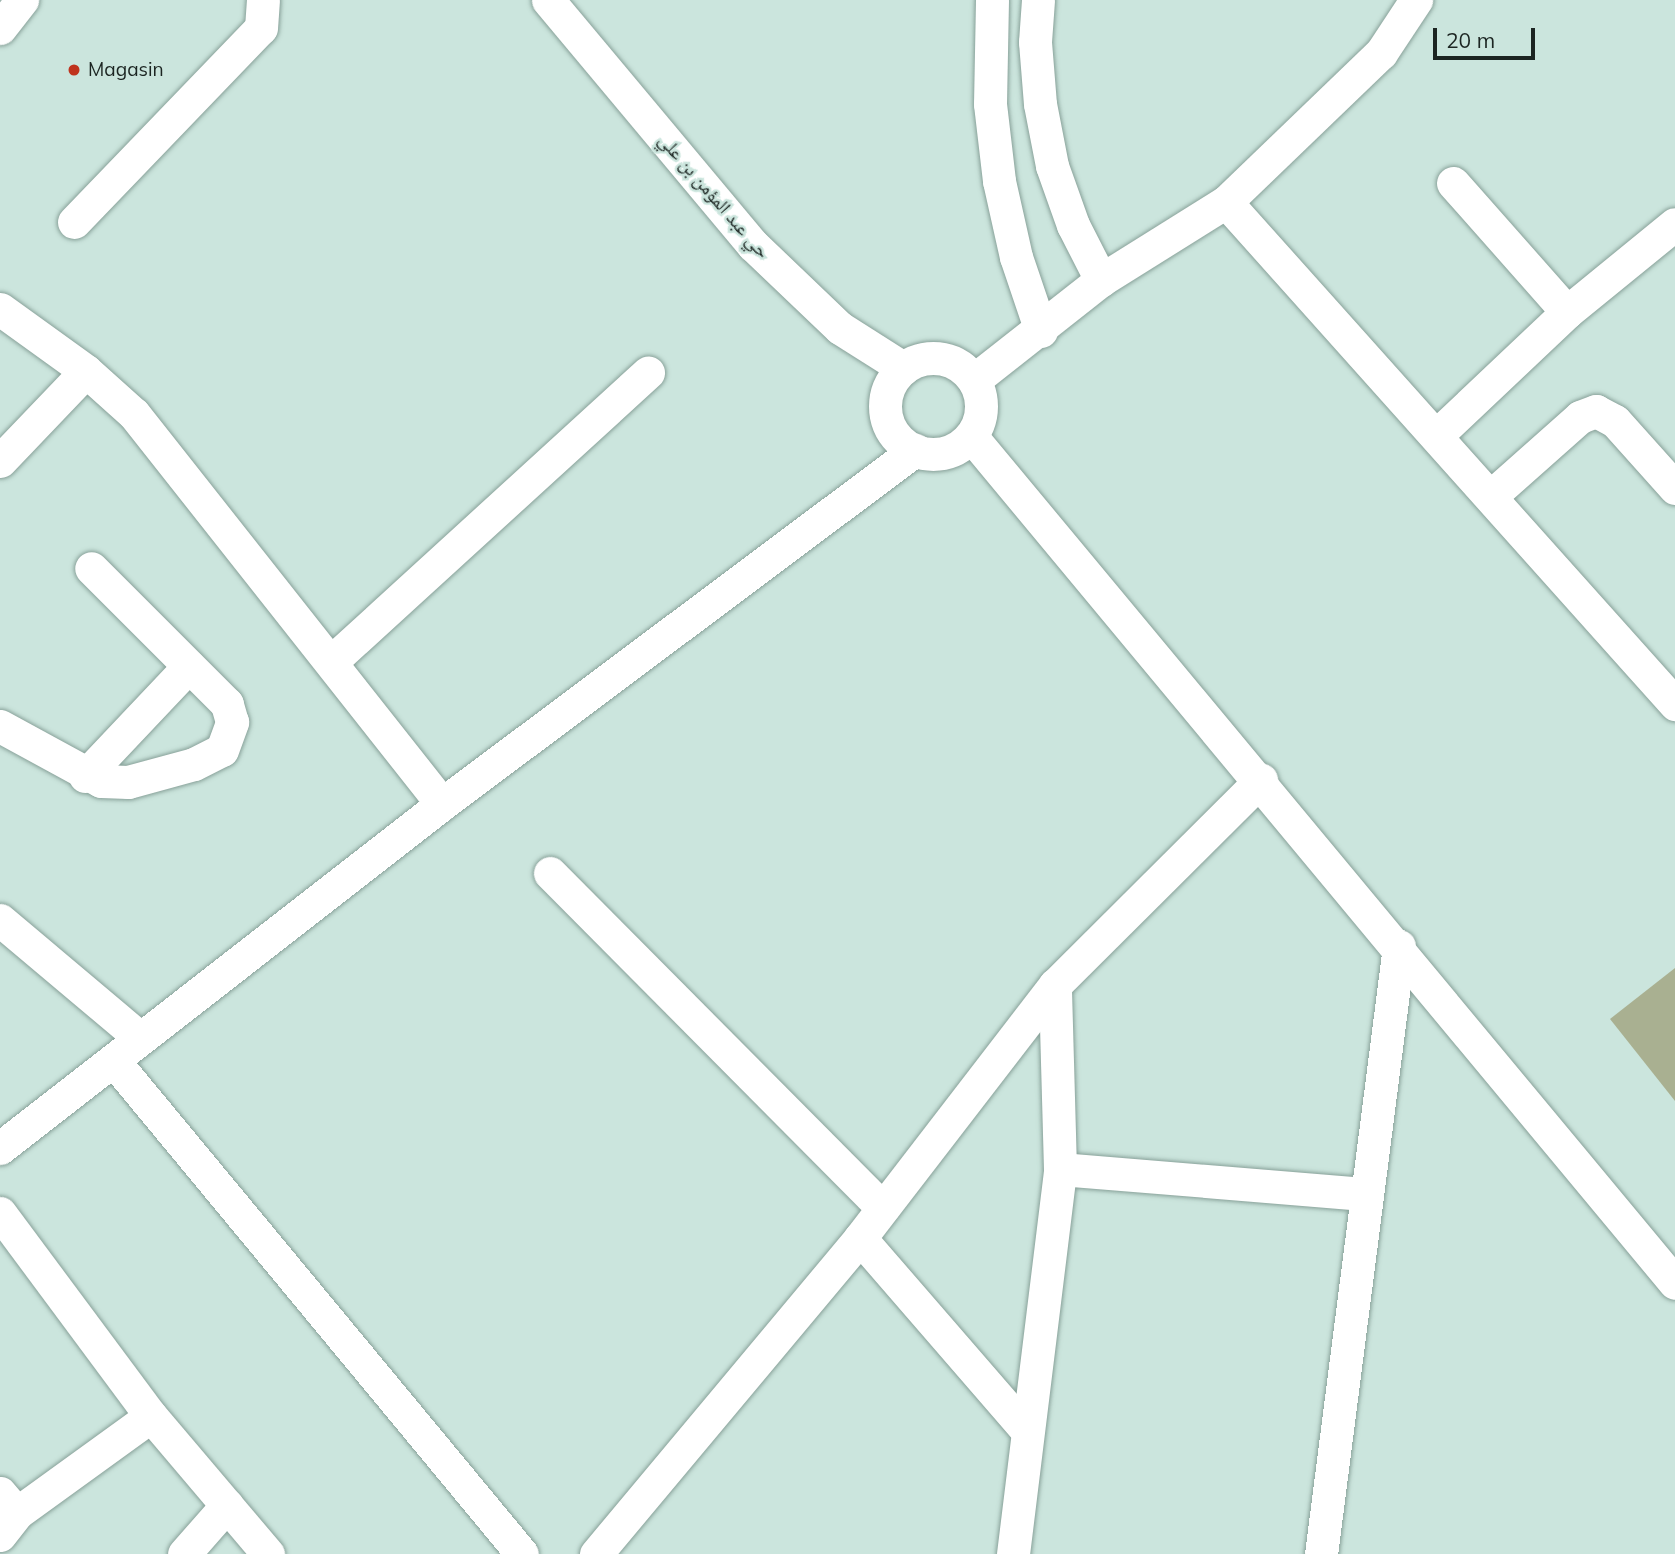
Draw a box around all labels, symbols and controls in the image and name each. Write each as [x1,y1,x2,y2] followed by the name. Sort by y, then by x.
[1437,14,1538,58] scale bar
[1446,27,1495,53] text: 20 m
[88,59,164,81] place label: Magasin
[66,62,82,78] marker: Magasin
[654,129,774,263] street label: حي عبد المؤمن بن علي

